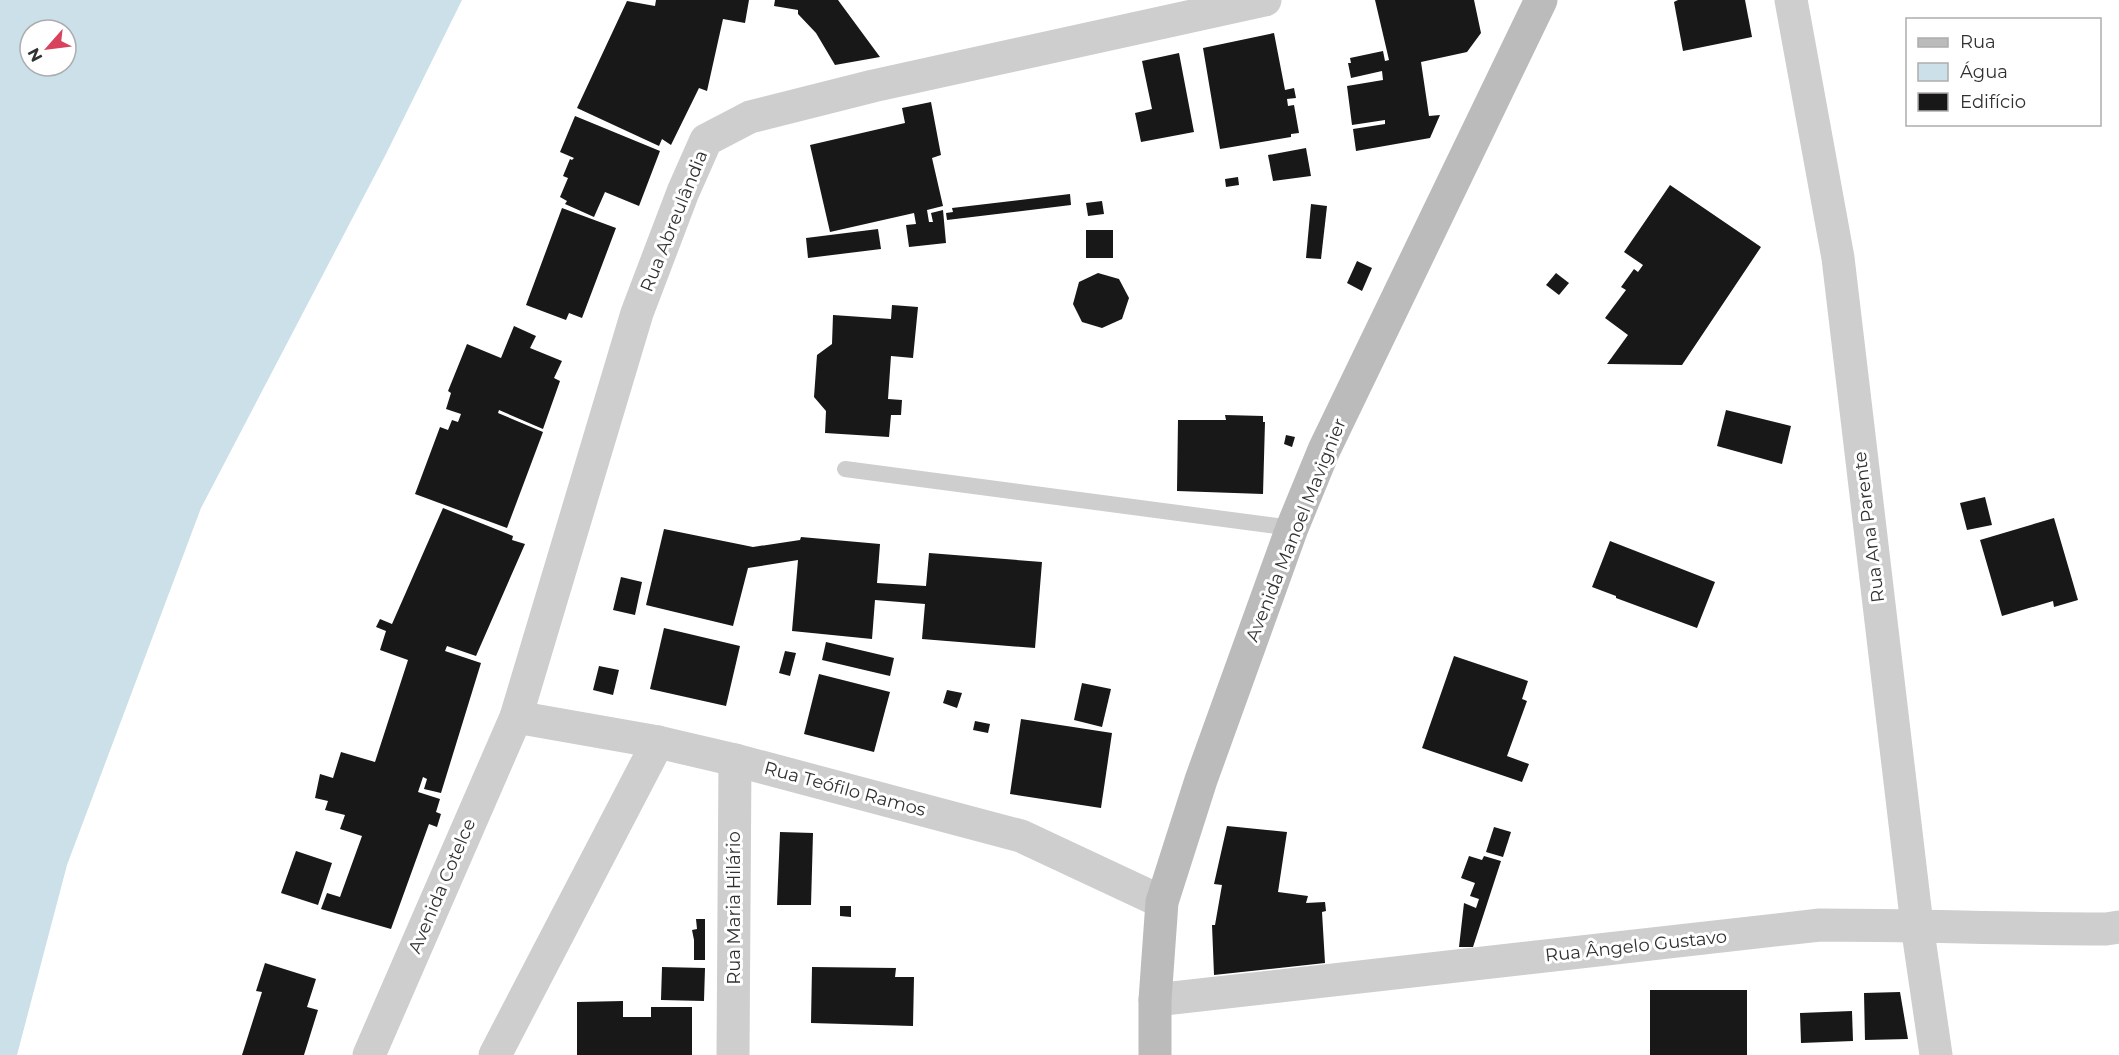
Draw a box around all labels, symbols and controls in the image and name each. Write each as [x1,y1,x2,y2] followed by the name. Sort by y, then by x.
[18,18,78,78] north arrow
[1906,18,2101,126] legend
[1960,31,1996,53] text: Rua
[24,45,47,65] text: N
[1960,61,2008,83] text: Água
[1960,91,2026,113] text: Edifício
[636,147,712,295] street label: Rua Abreulândia
[1241,415,1351,645] street label: Avenida Manoel Mavignier
[1849,450,1889,604] street label: Rua Ana Parente
[762,757,928,821] street label: Rua Teófilo Ramos
[404,815,480,957] street label: Avenida Cotelce
[723,831,745,985] street label: Rua Maria Hilário
[1544,926,1728,966] street label: Rua Ângelo Gustavo

